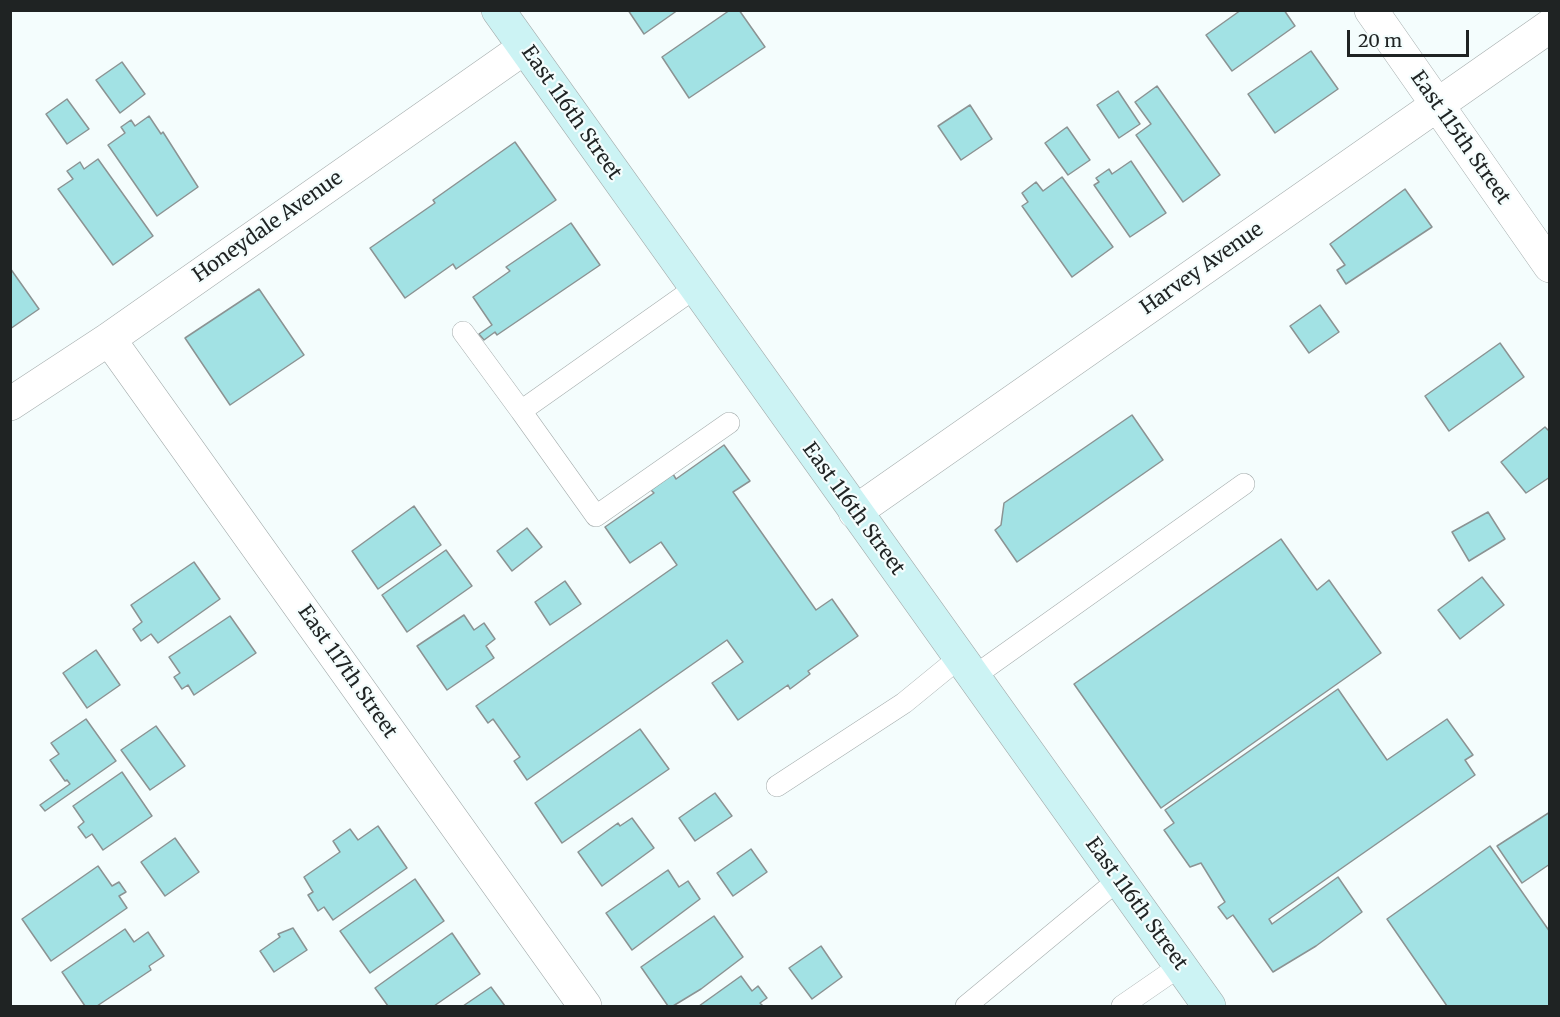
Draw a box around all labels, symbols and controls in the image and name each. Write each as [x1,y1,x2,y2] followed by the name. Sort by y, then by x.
[1350,18,1472,56] scale bar
[1358,29,1402,52] text: 20 m
[516,41,626,185] street label: East 116th Street
[1405,67,1515,209] street label: East 115th Street
[189,166,347,288] street label: Honeydale Avenue
[1136,218,1268,320] street label: Harvey Avenue
[797,438,909,580] street label: East 116th Street
[292,601,402,743] street label: East 117th Street
[1080,833,1192,975] street label: East 116th Street

